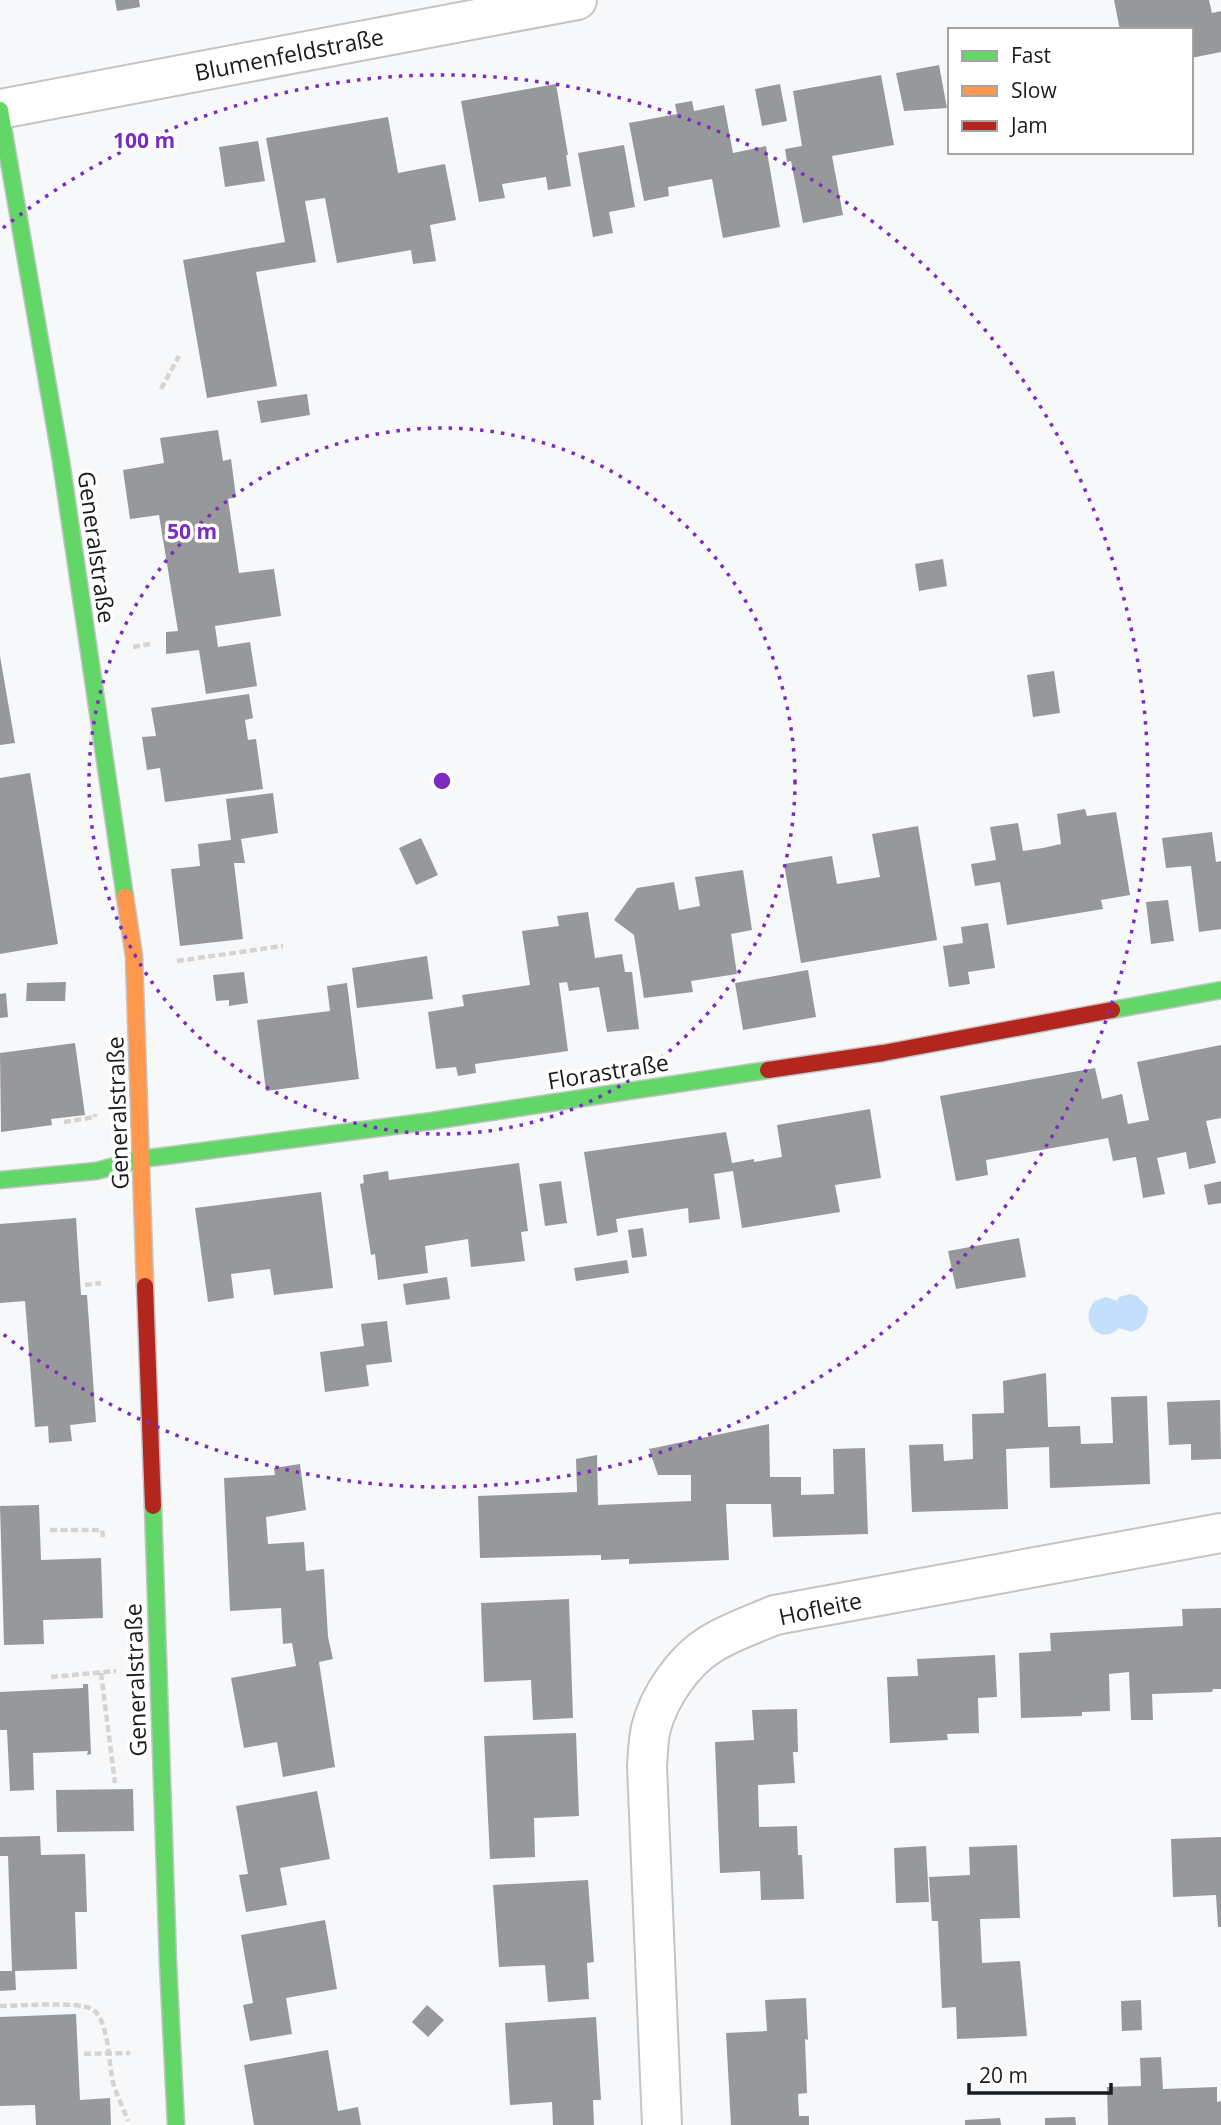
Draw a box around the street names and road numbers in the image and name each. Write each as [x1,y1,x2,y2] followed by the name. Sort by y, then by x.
[192,20,386,88] street label: Blumenfeldstraße
[70,469,124,625] street label: Generalstraße
[98,1036,136,1190] street label: Generalstraße
[545,1046,671,1096] street label: Florastraße
[775,1584,865,1632] street label: Hofleite
[116,1603,154,1757] street label: Generalstraße

